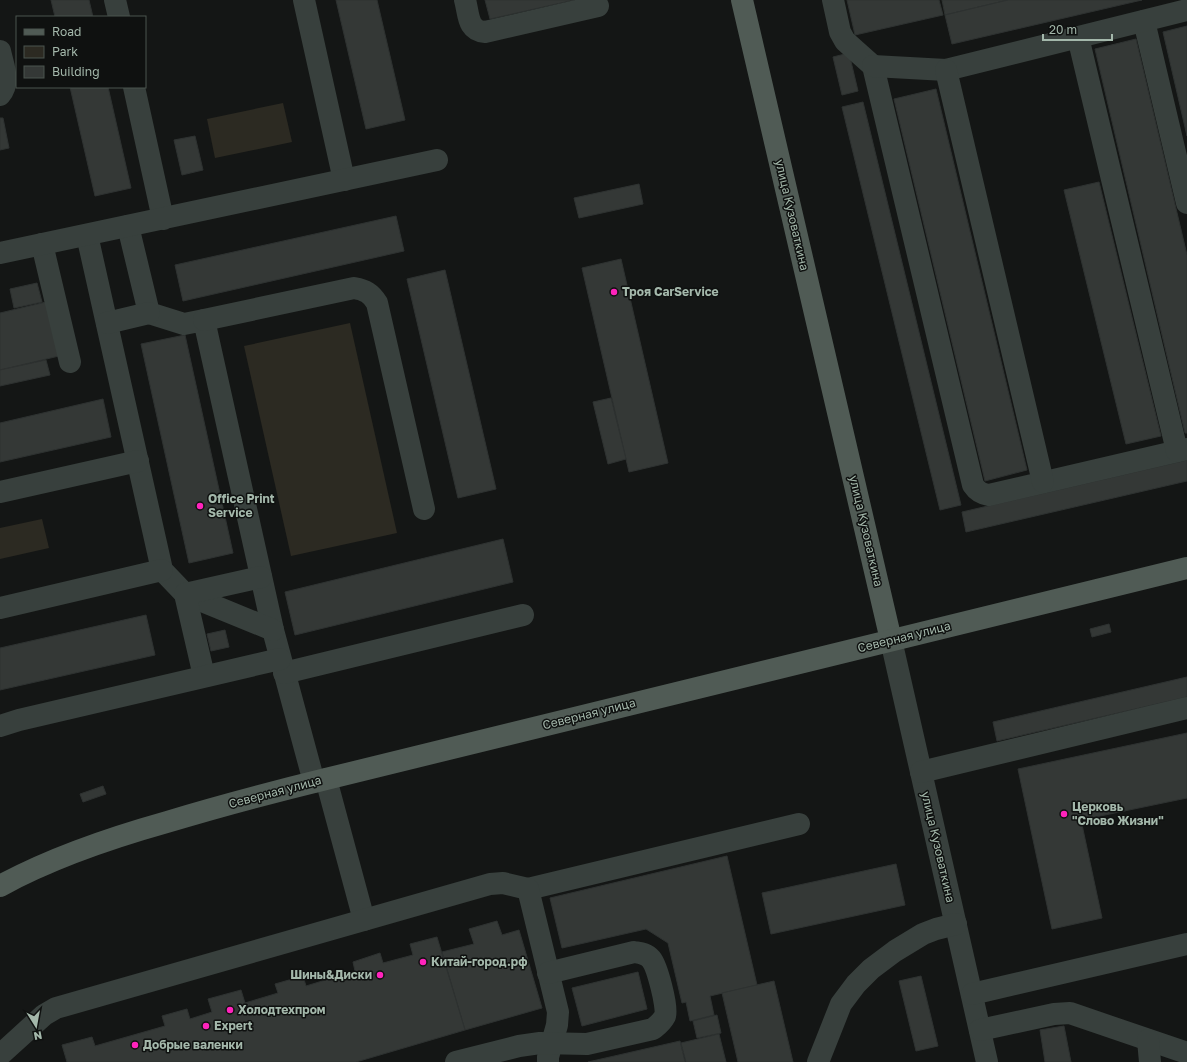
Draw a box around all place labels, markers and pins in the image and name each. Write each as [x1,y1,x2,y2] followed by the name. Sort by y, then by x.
[622,284,719,299] place label: Троя CarService
[609,287,619,297] marker: Троя CarService
[208,491,275,520] place label: Office Print Service
[195,501,205,511] marker: Office Print Service
[1072,799,1164,828] place label: Церковь "Слово Жизни"
[1059,809,1069,819] marker: Церковь "Слово Жизни"
[431,954,527,969] place label: Китай-город.рф
[418,957,428,967] marker: Китай-город.рф
[290,967,372,982] place label: Шины&Диски
[375,970,385,980] marker: Шины&Диски
[238,1002,326,1017] place label: Холодтехпром
[225,1005,235,1015] marker: Холодтехпром
[214,1018,253,1033] place label: Expert
[201,1021,211,1031] marker: Expert
[143,1037,243,1052] place label: Добрые валенки
[130,1040,140,1050] marker: Добрые валенки

